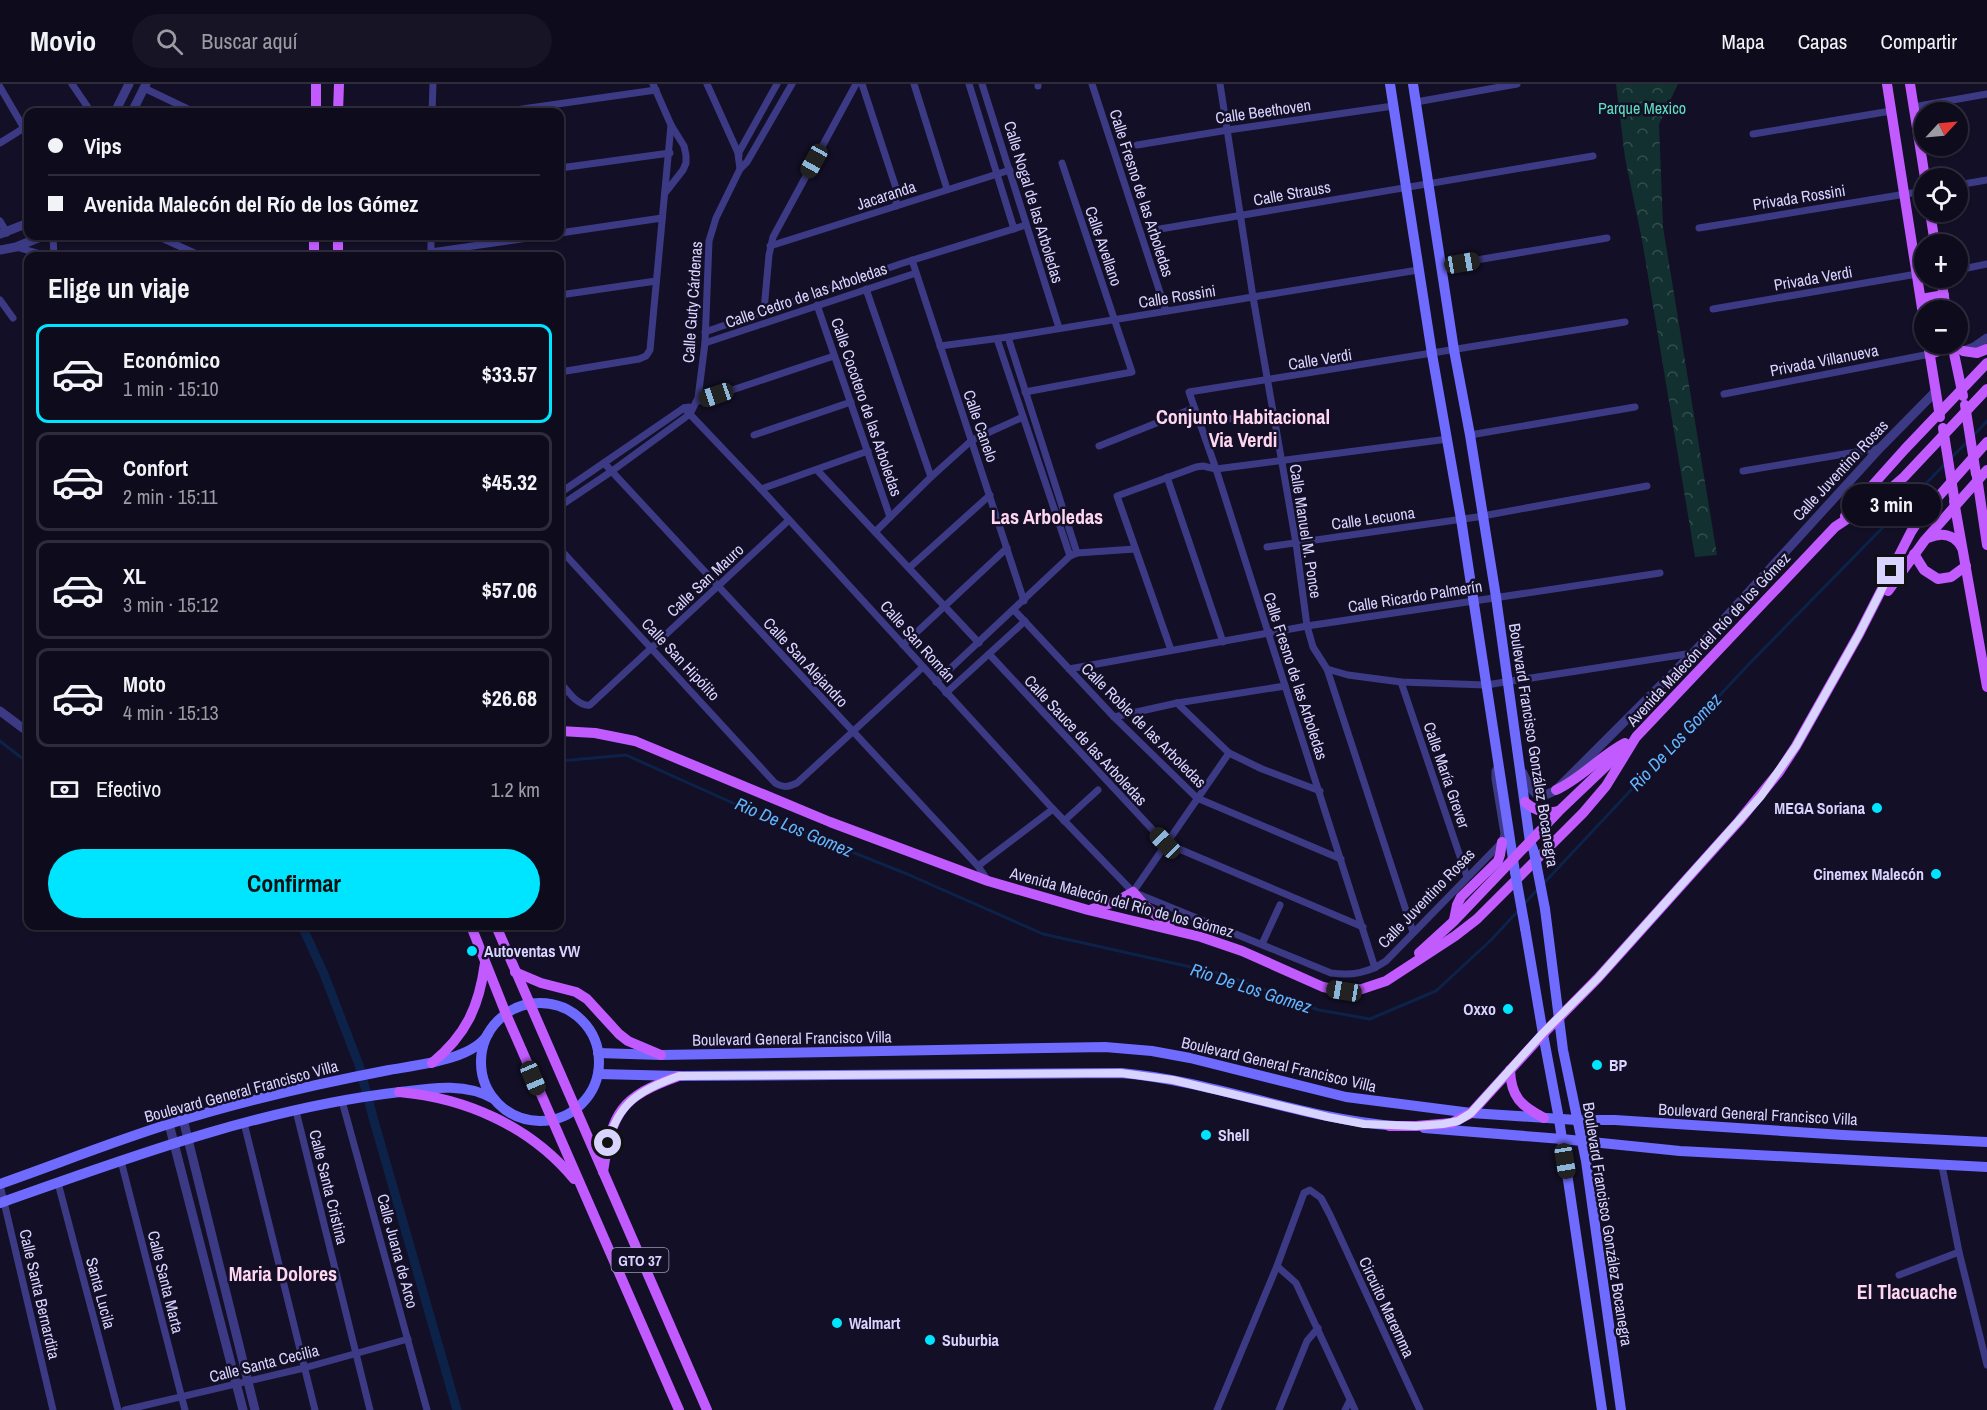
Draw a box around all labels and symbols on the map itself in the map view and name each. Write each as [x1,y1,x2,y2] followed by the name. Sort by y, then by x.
[1214,93,1312,129] street label: Calle Beethoven
[1598,97,1686,119] park label: Parque Mexico
[1914,102,1968,156] north arrow
[1104,106,1180,280] street label: Calle Fresno de las Arboledas
[999,118,1069,286] street label: Calle Nogal de las Arboledas
[797,141,831,181] car
[853,175,919,215] street label: Jacaranda
[1252,175,1332,211] street label: Calle Strauss
[1751,179,1847,215] street label: Privada Rossini
[1080,203,1128,289] street label: Calle Avellano
[677,240,707,364] street label: Calle Guty Cárdenas
[1443,251,1481,275] car
[722,257,890,333] street label: Calle Cedro de las Arboledas
[1772,260,1854,296] street label: Privada Verdi
[1137,279,1217,313] street label: Calle Rossini
[826,315,908,499] street label: Calle Cocotero de las Arboledas
[1768,339,1881,381] street label: Privada Villanueva
[1287,343,1353,375] street label: Calle Verdi
[696,381,736,409] car
[958,387,1004,465] street label: Calle Canelo
[1156,403,1330,453] district label: Conjunto Habitacional Via Verdi
[1787,414,1893,526] street label: Calle Juventino Rosas
[1285,462,1327,600] street label: Calle Manuel M. Ponce
[1842,484,1940,526] callout: 3 min
[1330,501,1417,535] street label: Calle Lecuona
[991,503,1103,530] district label: Las Arboledas
[662,539,748,621] street label: Calle San Mauro
[1621,547,1795,732] street label: Avenida Malecón del Río de los Gómez
[1877,557,1904,584] route end
[1346,575,1484,617] street label: Calle Ricardo Palmerín
[1258,589,1334,763] street label: Calle Fresno de las Arboledas
[875,595,961,687] street label: Calle San Román
[759,612,853,712] street label: Calle San Alejandro
[637,613,725,705] street label: Calle San Hipólito
[1504,622,1564,869] street label: Boulevard Francisco González Bocanegra
[1077,658,1211,792] street label: Calle Roble de las Arboledas
[1020,670,1152,810] street label: Calle Sauce de las Arboledas
[1623,687,1727,796] water label: Rio De Los Gomez
[1419,719,1476,832] street label: Calle María Grever
[731,791,857,863] water label: Rio De Los Gomez
[1774,797,1866,819] place label: MEGA Soriana
[1870,801,1884,815] marker: MEGA Soriana
[1146,824,1184,862] car
[1372,843,1480,953] street label: Calle Juventino Rosas
[1007,861,1237,943] street label: Avenida Malecón del Río de los Gómez
[1813,863,1924,885] place label: Cinemex Malecón
[1929,867,1943,881] marker: Cinemex Malecón
[484,940,581,962] place label: Autoventas VW
[465,944,479,958] marker: Autoventas VW
[1187,957,1315,1019] water label: Rio De Los Gomez
[1325,979,1363,1003] car
[1463,998,1496,1020] place label: Oxxo
[1501,1002,1515,1016] marker: Oxxo
[692,1025,893,1051] street label: Boulevard General Francisco Villa
[1179,1031,1379,1097] street label: Boulevard General Francisco Villa
[142,1054,341,1127] street label: Boulevard General Francisco Villa
[1609,1054,1627,1076] place label: BP
[518,1058,548,1098] car
[1590,1058,1604,1072] marker: BP
[1658,1098,1859,1130] street label: Boulevard General Francisco Villa
[1578,1101,1638,1348] street label: Boulevard Francisco González Bocanegra
[1218,1124,1249,1146] place label: Shell
[304,1127,354,1247] street label: Calle Santa Cristina
[1199,1128,1213,1142] marker: Shell
[594,1129,621,1156] route start
[1553,1142,1577,1180] car
[372,1191,424,1311] street label: Calle Juana de Arco
[14,1227,66,1362] street label: Calle Santa Bernardita
[143,1228,190,1336] street label: Calle Santa Marta
[612,1248,668,1272] road number: GTO 37
[1354,1253,1420,1362] street label: Circuito Maremma
[81,1255,121,1332] street label: Santa Lucila
[229,1260,337,1287] district label: Maria Dolores
[1857,1278,1957,1305] district label: El Tlacuache
[849,1312,901,1334] place label: Walmart
[830,1316,844,1330] marker: Walmart
[942,1329,1000,1351] place label: Suburbia
[923,1333,937,1347] marker: Suburbia
[207,1339,322,1387] street label: Calle Santa Cecilia

